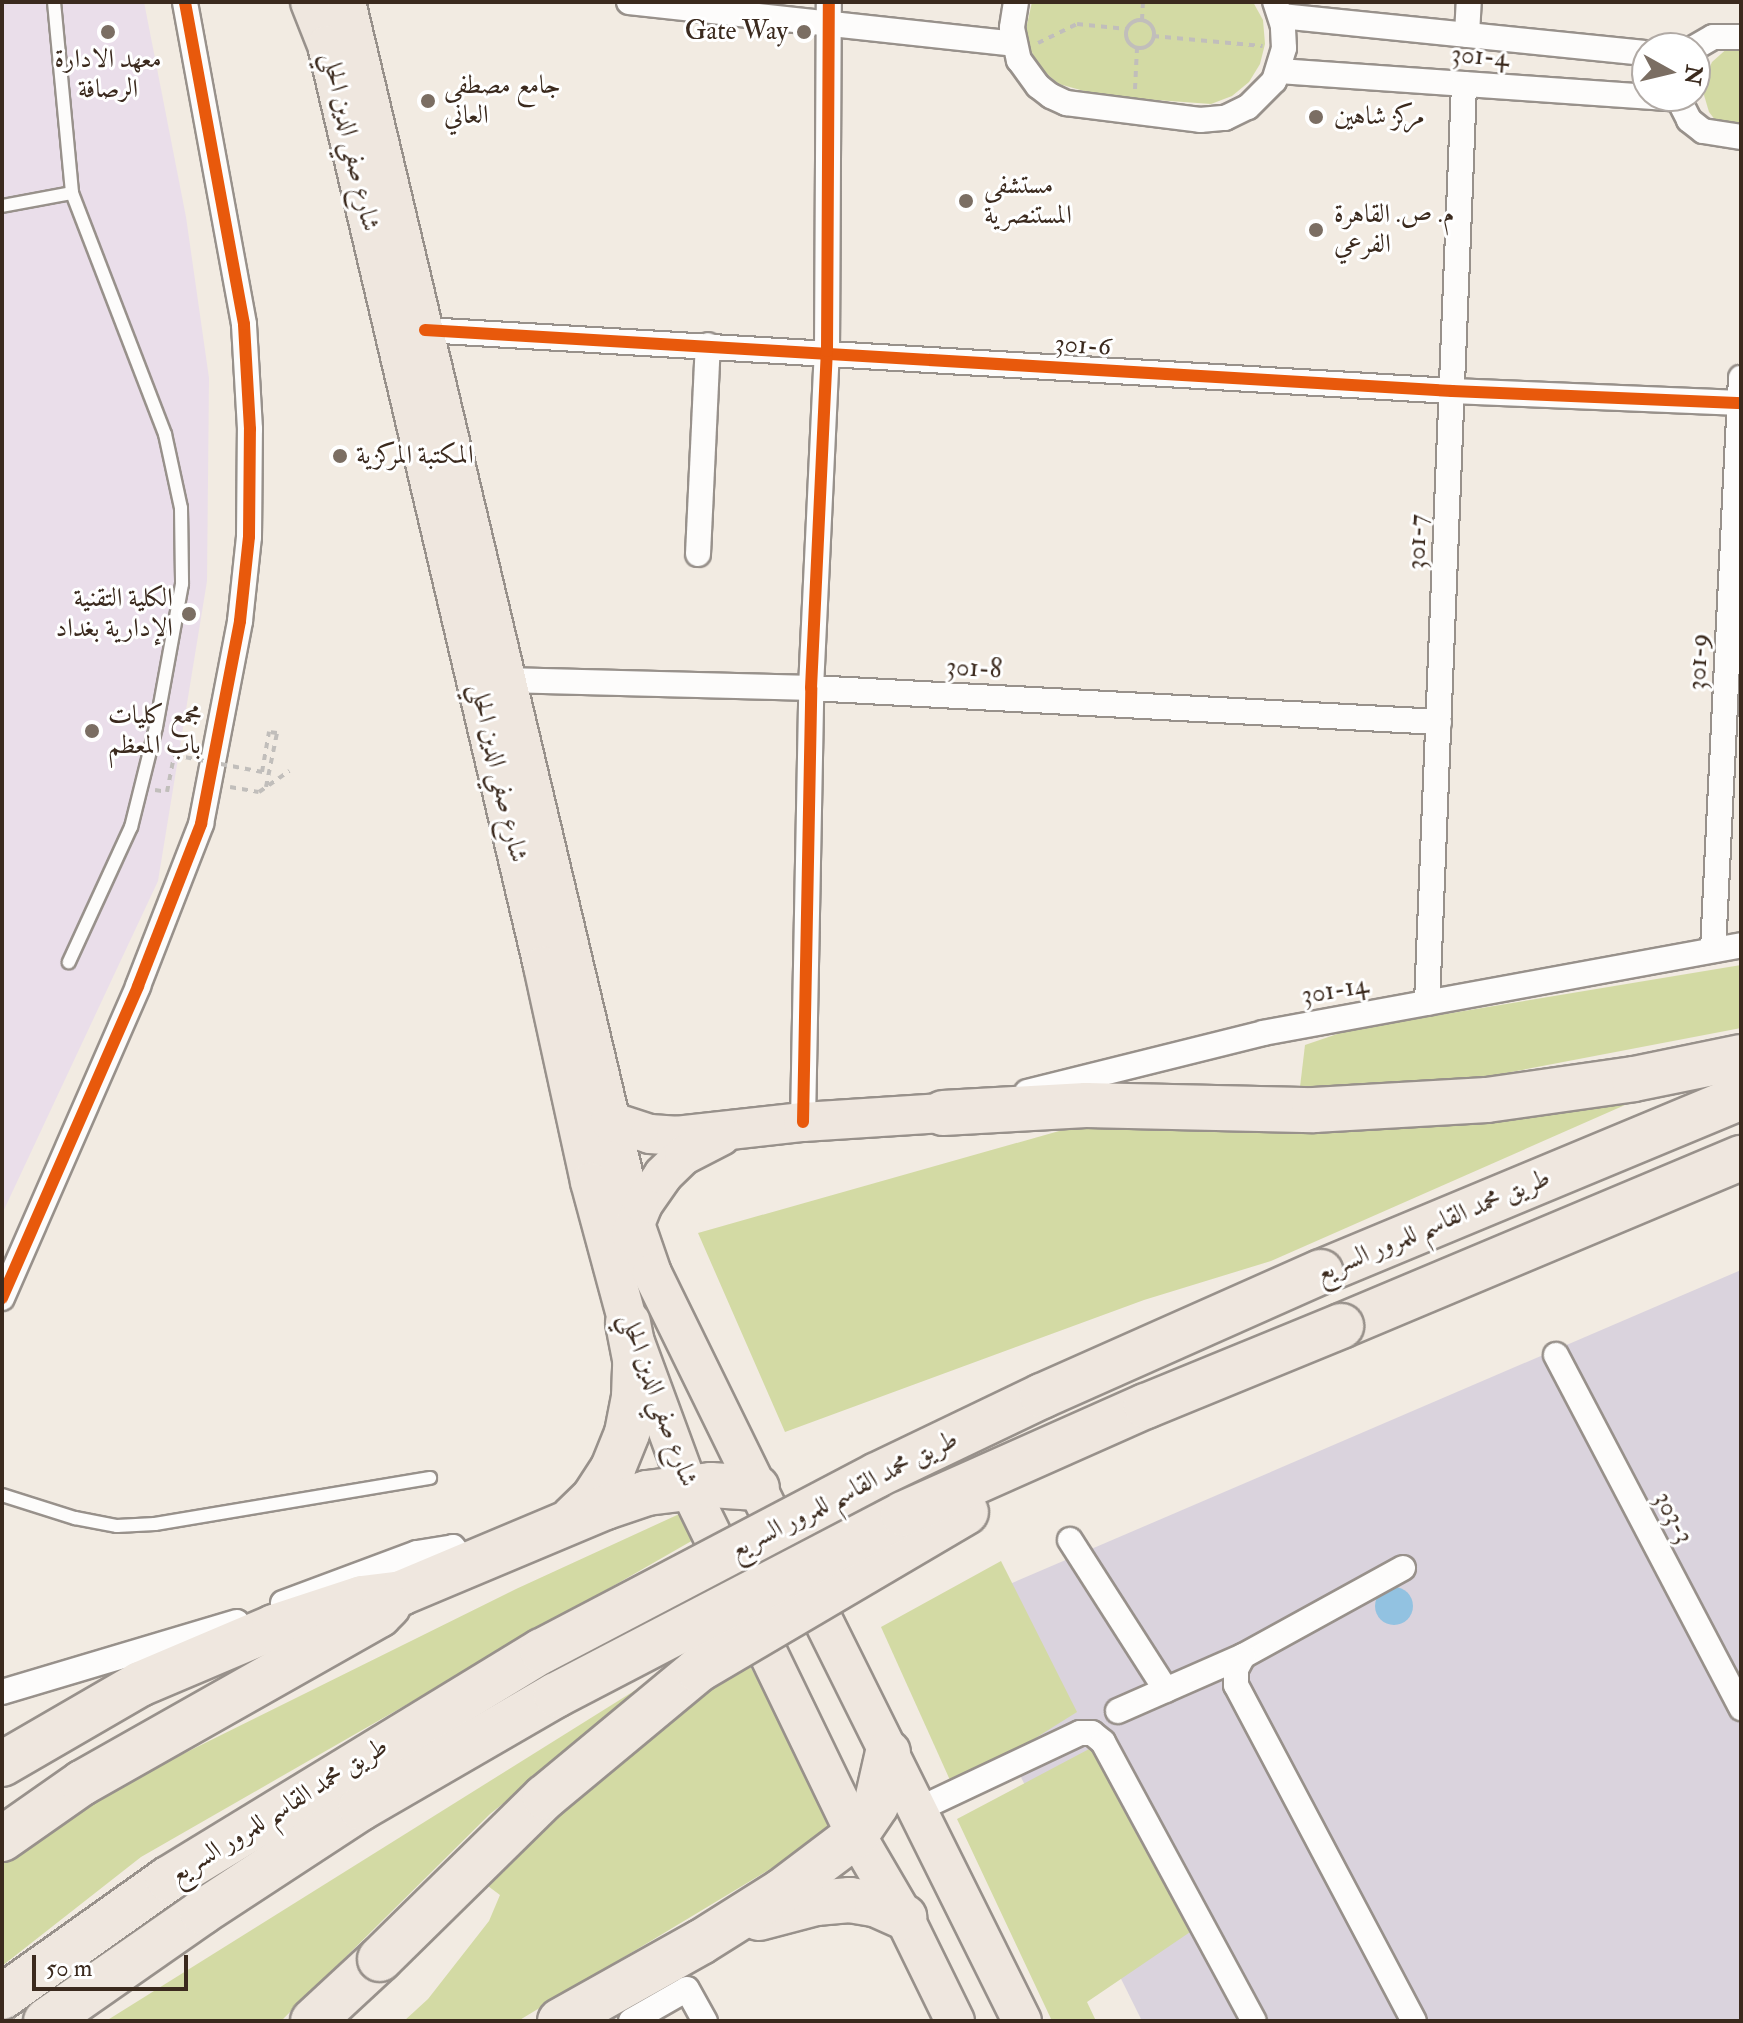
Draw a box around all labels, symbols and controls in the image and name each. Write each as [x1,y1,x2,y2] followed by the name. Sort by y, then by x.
[685,16,788,48] place label: Gate Way
[99,23,117,41] marker: معهد الادارة الرصافة
[795,23,813,41] marker: Gate Way
[1631,32,1711,112] north arrow
[1450,39,1510,75] street label: 301-4
[54,44,162,106] place label: معهد الادارة الرصافة
[314,49,386,235] street label: شارع صفي الدين الحلي
[1678,63,1708,87] text: N
[444,70,561,132] place label: جامع مصطفى العاني
[419,92,437,110] marker: جامع مصطفى العاني
[1334,101,1425,133] place label: مركز شاهين
[1305,106,1327,128] marker: مركز شاهين
[984,170,1072,232] place label: مستشفى المستنصرية
[955,190,977,212] marker: مستشفى المستنصرية
[1334,199,1455,260] place label: م. ص. القاهرة الفرعي
[1305,219,1327,241] marker: م. ص. القاهرة الفرعي
[1054,328,1112,364] street label: 301-6
[356,440,474,472] place label: المكتبة المركزية
[331,447,349,465] marker: المكتبة المركزية
[1401,514,1435,570] street label: 301-7
[55,583,173,644] place label: الكلية التقنية الإدارية بغداد
[180,605,198,623] marker: الكلية التقنية الإدارية بغداد
[1682,633,1716,691] street label: 301-9
[945,652,1003,686] street label: 301-8
[462,680,534,866] street label: شارع صفي الدين الحلي
[108,700,202,762] place label: مجمع كليات باب المعظم
[83,722,101,740] marker: مجمع كليات باب المعظم
[1299,970,1371,1012] street label: 301-14
[1311,1162,1555,1290] street label: طريق محمد القاسم للمرور السريع
[612,1309,704,1491] street label: شارع صفي الدين الحلي
[725,1424,963,1566] street label: طريق محمد القاسم للمرور السريع
[1646,1487,1700,1549] street label: 303-3
[164,1731,394,1891] street label: طريق محمد القاسم للمرور السريع
[36,1939,192,1989] scale bar
[46,1953,92,1984] text: 50 m

